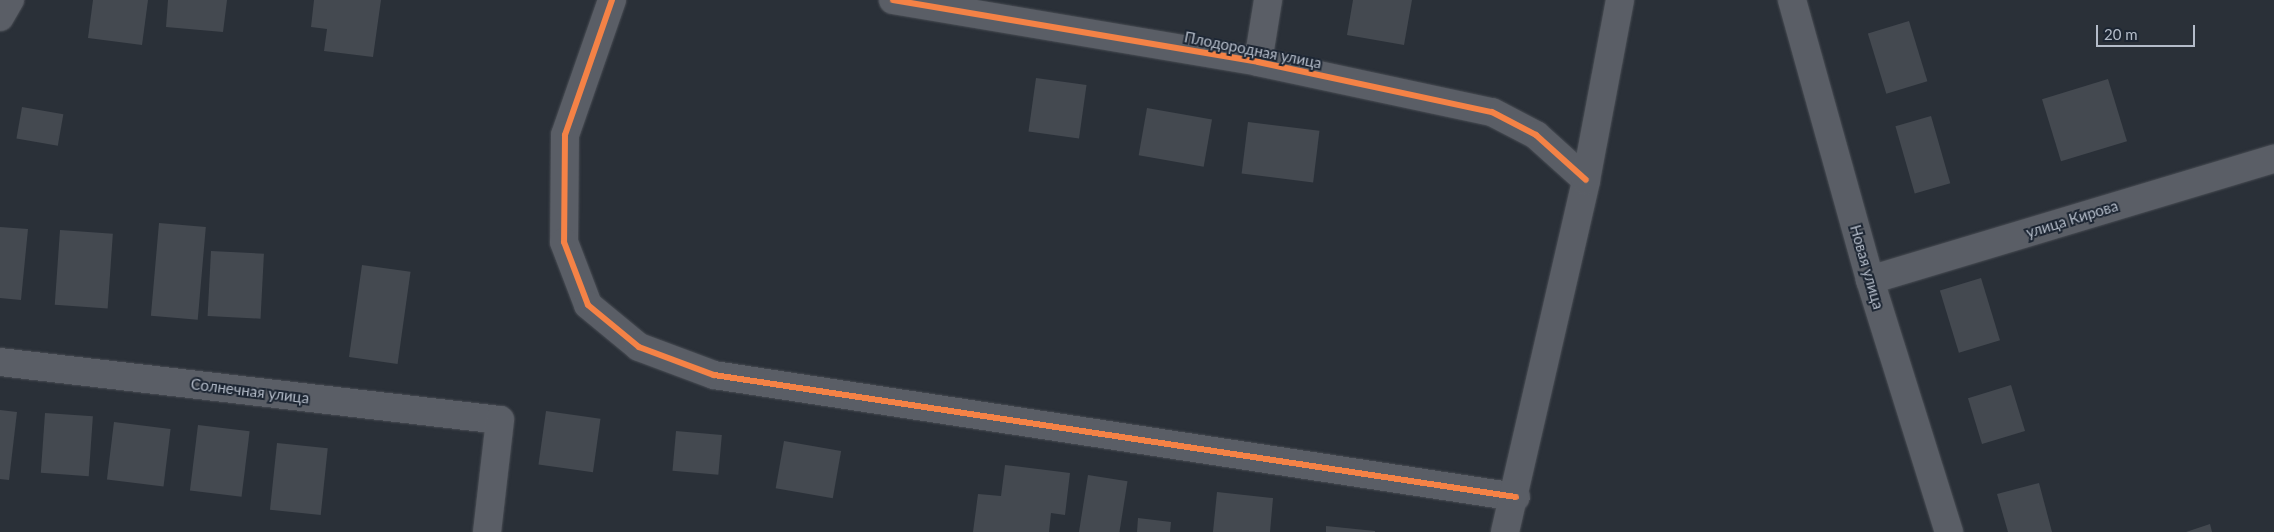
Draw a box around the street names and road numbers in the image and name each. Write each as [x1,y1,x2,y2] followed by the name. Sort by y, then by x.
[1183,28,1323,72] street label: Плодородная улица
[2024,196,2120,242] street label: улица Кирова
[1846,223,1888,311] street label: Новая улица
[190,375,310,407] street label: Солнечная улица

